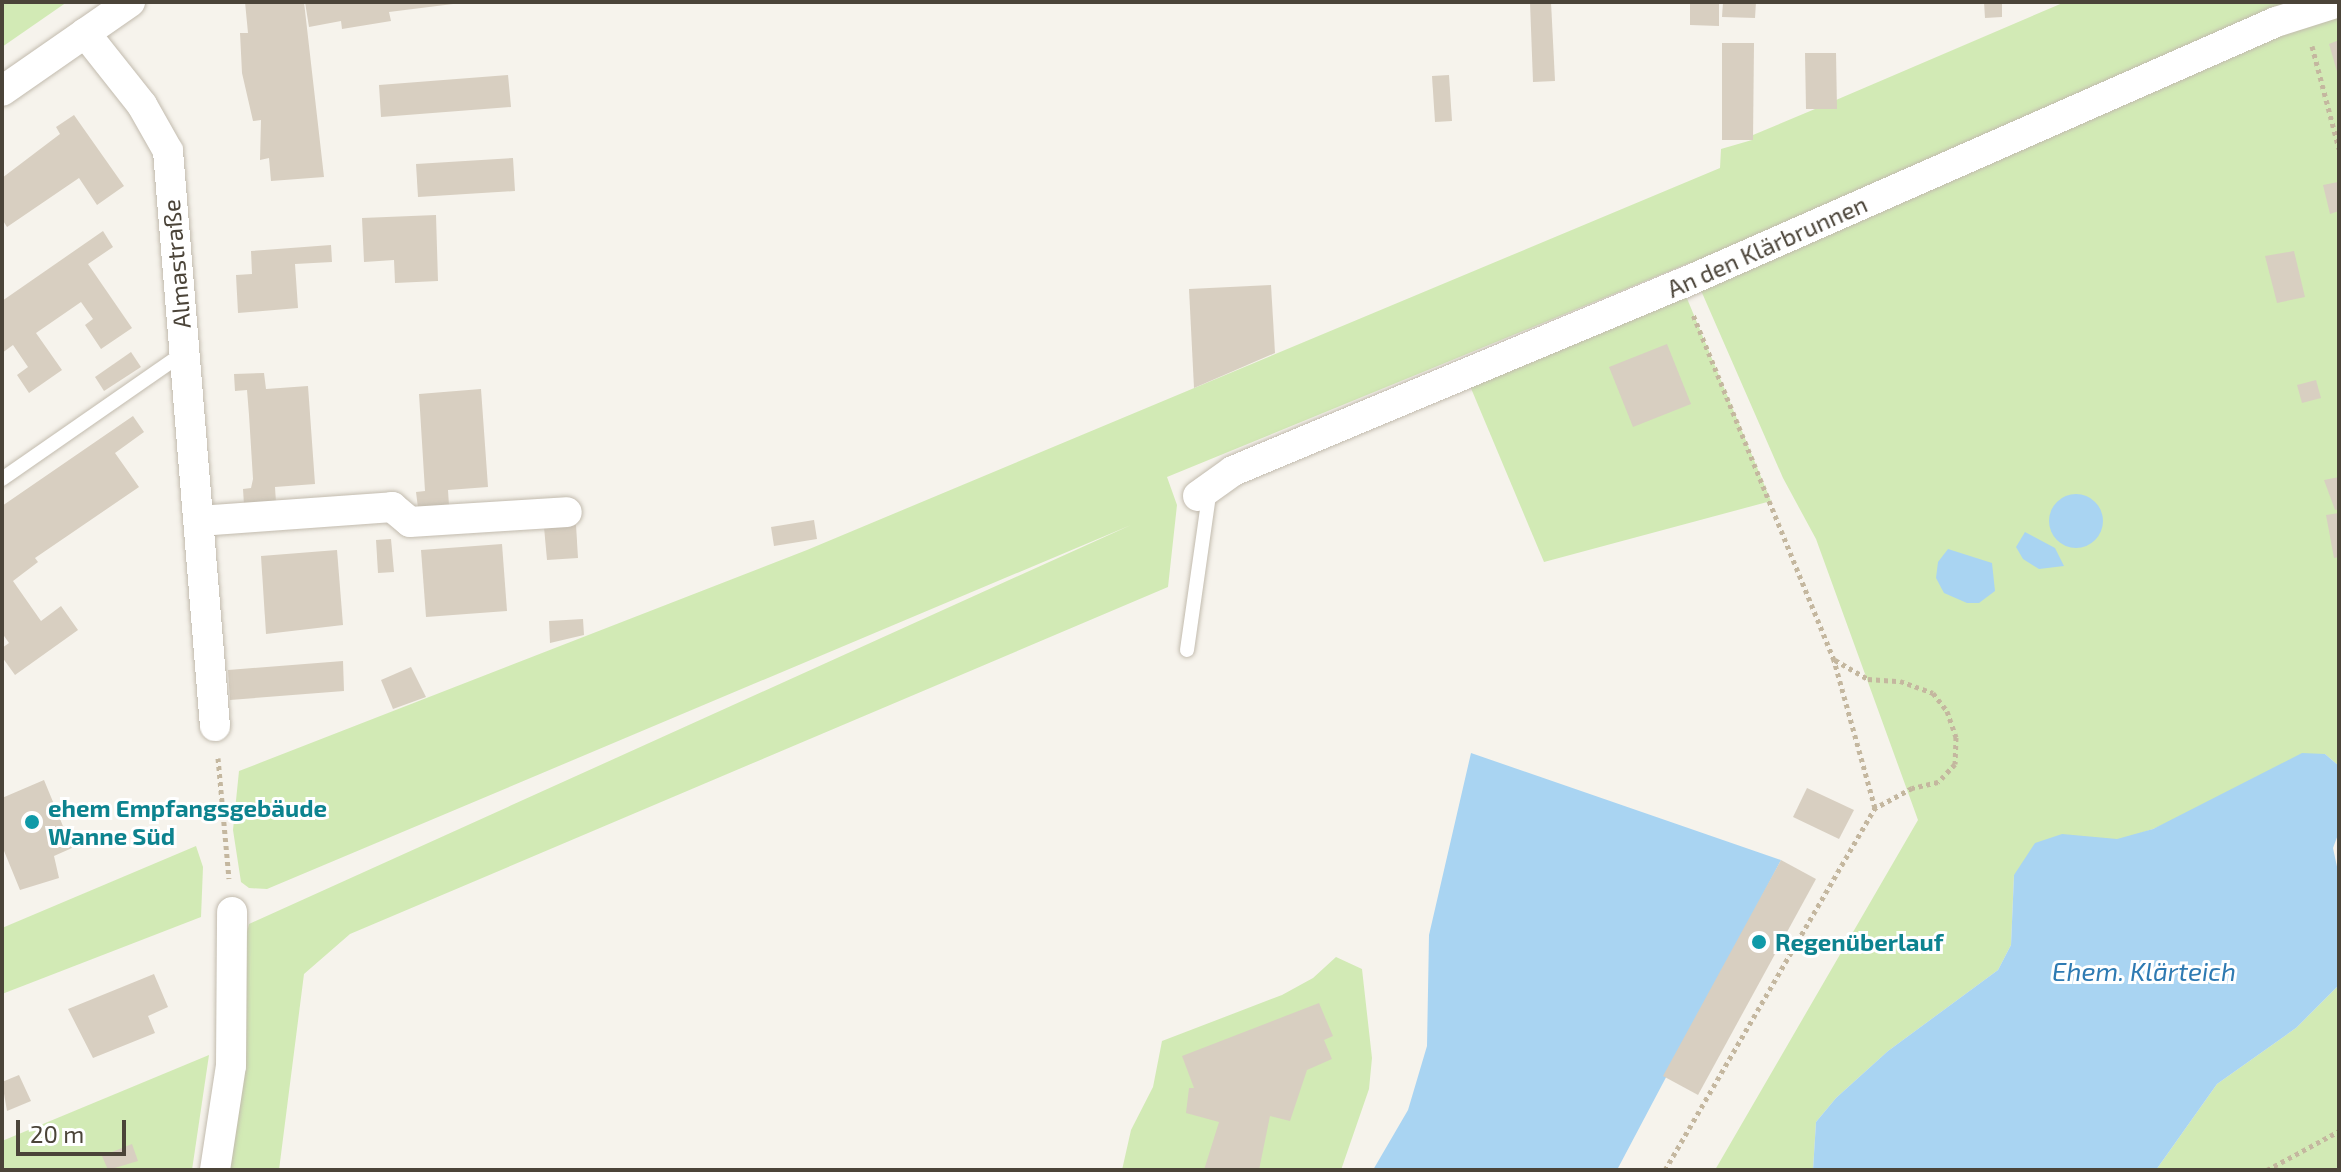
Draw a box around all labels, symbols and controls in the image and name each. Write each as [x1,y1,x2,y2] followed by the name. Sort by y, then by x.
[1662,189,1872,303] street label: An den Klärbrunnen
[156,198,196,330] street label: Almastraße
[48,794,327,850] place label: ehem Empfangsgebäude Wanne Süd
[23,813,41,831] marker: ehem Empfangsgebäude Wanne Süd
[1775,928,1943,956] place label: Regenüberlauf
[1750,933,1768,951] marker: Regenüberlauf
[2052,955,2236,987] water label: Ehem. Klärteich
[20,1104,130,1154] scale bar
[30,1119,84,1148] text: 20 m

